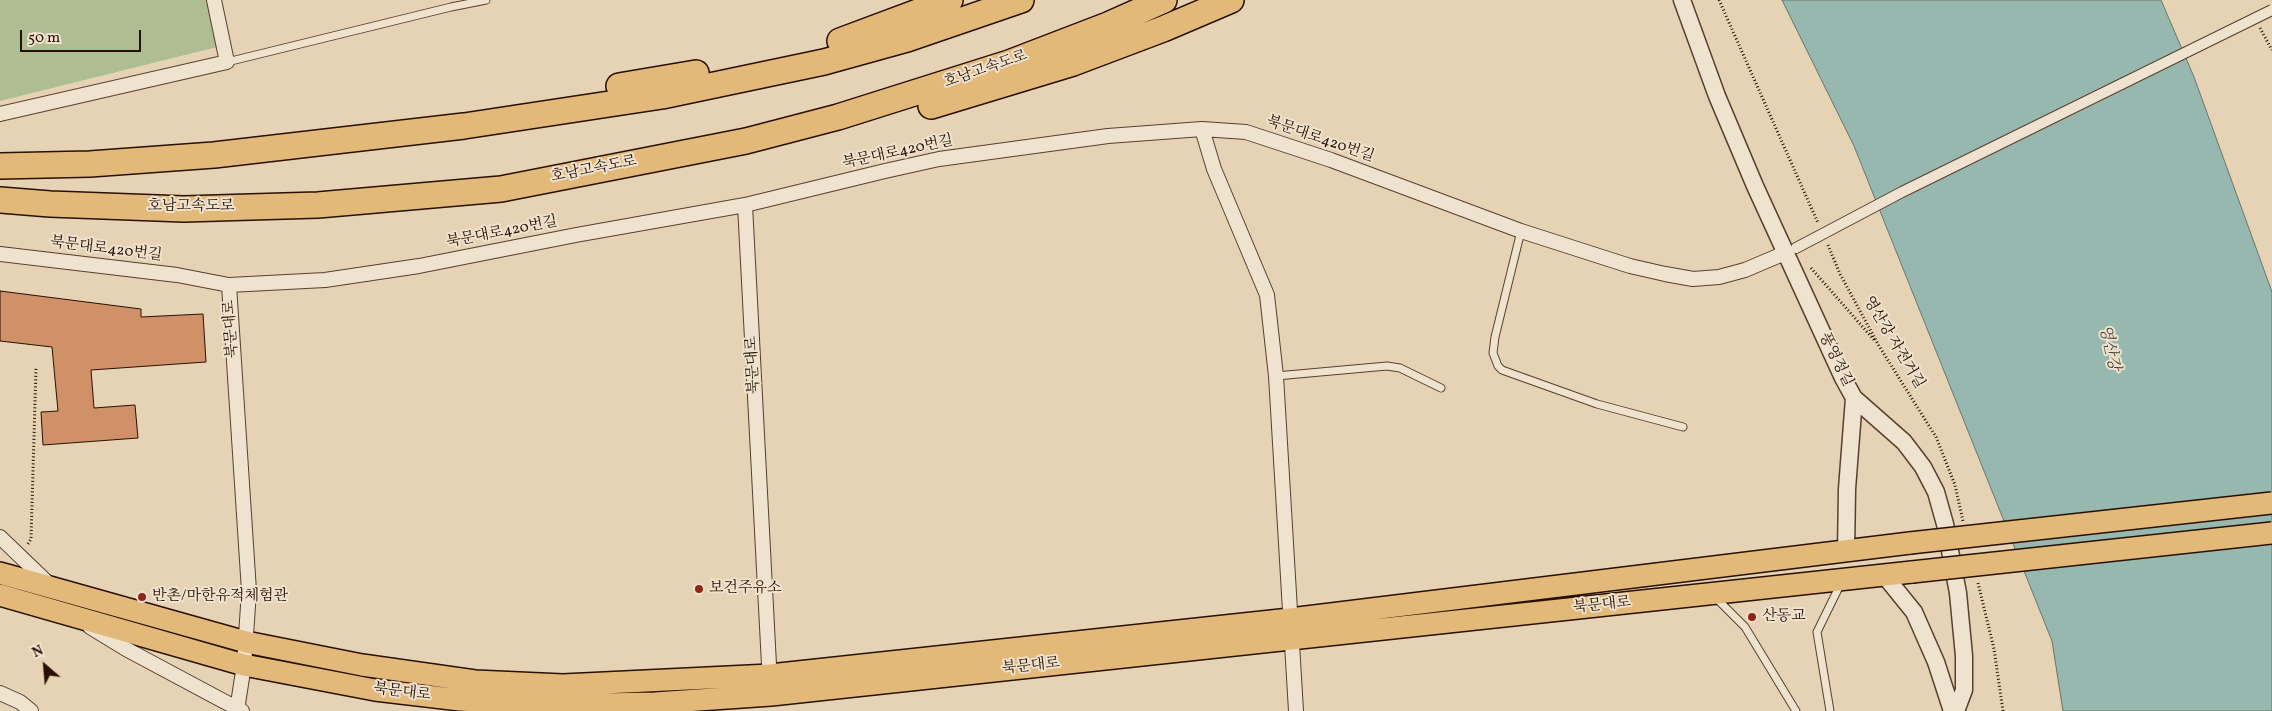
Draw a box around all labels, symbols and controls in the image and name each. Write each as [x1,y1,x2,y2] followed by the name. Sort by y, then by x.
[22,20,144,52] scale bar
[28,28,60,49] text: 50 m
[942,47,1030,93] street label: 호남고속도로
[1264,113,1376,167] street label: 북문대로420번길
[841,132,955,174] street label: 북문대로420번길
[550,153,638,187] street label: 호남고속도로
[148,198,234,216] street label: 호남고속도로
[445,213,559,253] street label: 북문대로420번길
[49,234,163,266] street label: 북문대로420번길
[1858,294,1928,392] street label: 영산강 자전거길
[221,299,243,359] street label: 북문대로
[2093,323,2123,373] water label: 영산강
[1814,330,1856,390] street label: 풍영정길
[743,336,765,394] street label: 북문대로
[709,580,781,598] place label: 보건주유소
[693,583,705,595] marker: 보건주유소
[152,588,288,606] place label: 반촌/마한유적체험관
[136,591,148,603] marker: 반촌/마한유적체험관
[1572,594,1632,618] street label: 북문대로
[1762,608,1805,626] place label: 산동교
[1746,611,1758,623] marker: 산동교
[20,641,70,691] north arrow
[29,641,47,663] text: N
[1001,655,1061,679] street label: 북문대로
[372,681,432,705] street label: 북문대로

